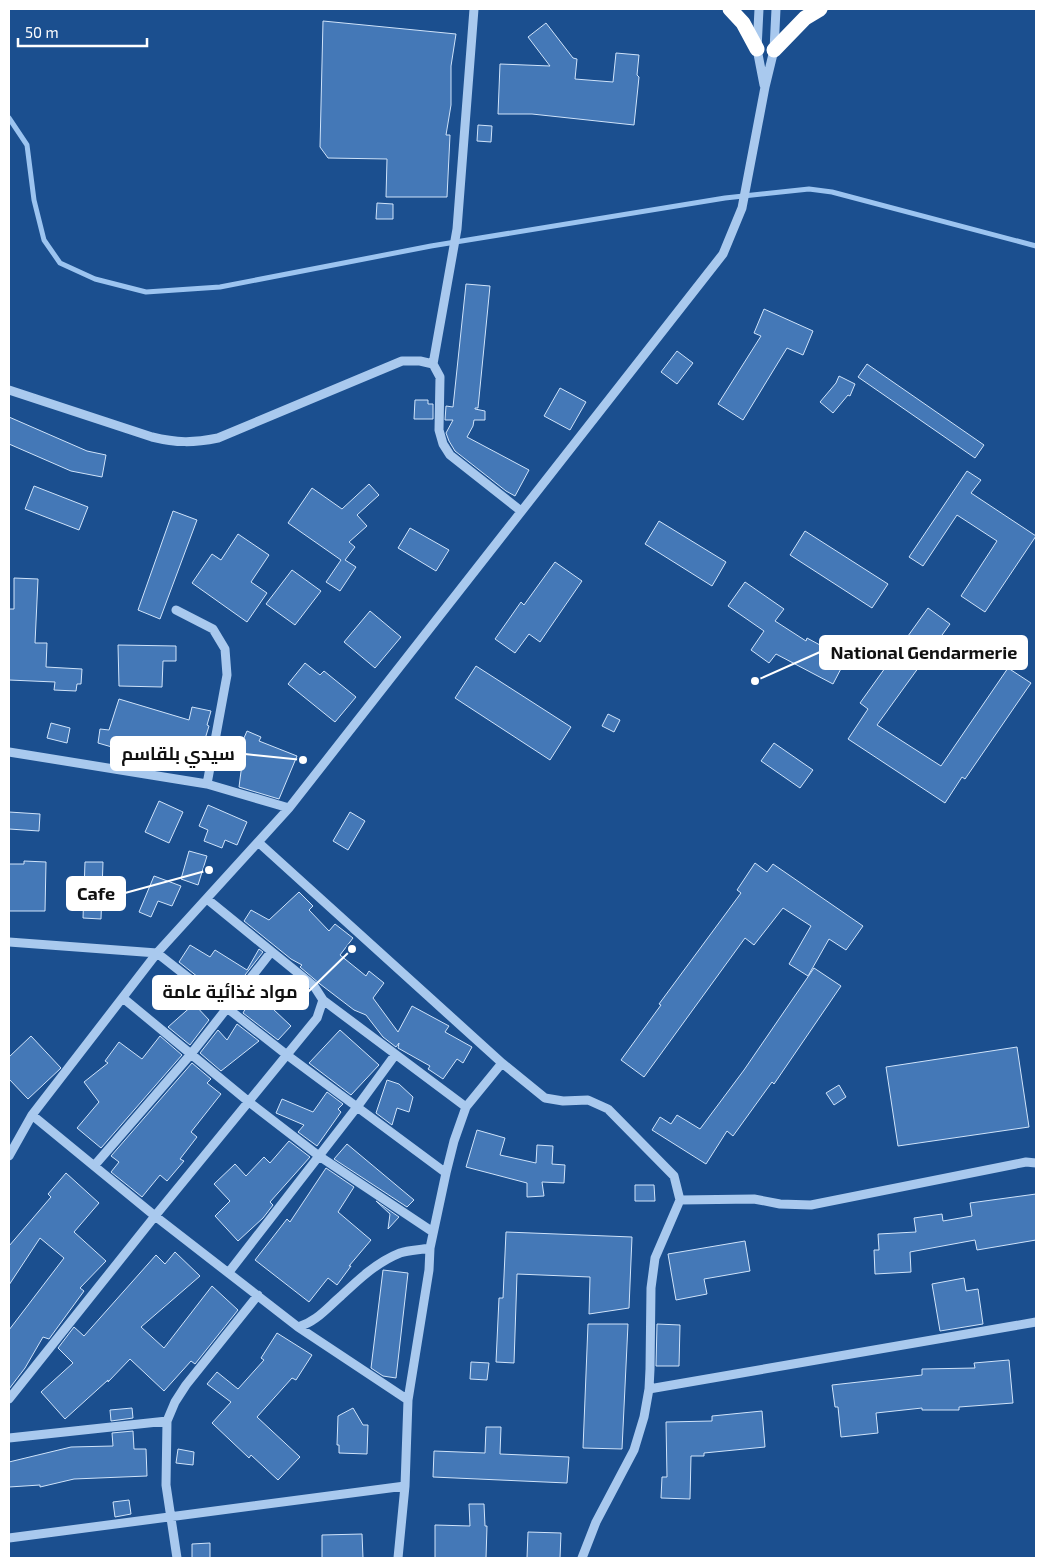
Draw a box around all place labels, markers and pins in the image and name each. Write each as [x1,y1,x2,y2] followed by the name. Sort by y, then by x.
[820,636,1027,669] callout: National Gendarmerie
[111,737,245,770] callout: سيدي بلقاسم
[67,877,125,910] callout: Cafe
[153,976,308,1009] callout: مواد غذائية عامة

